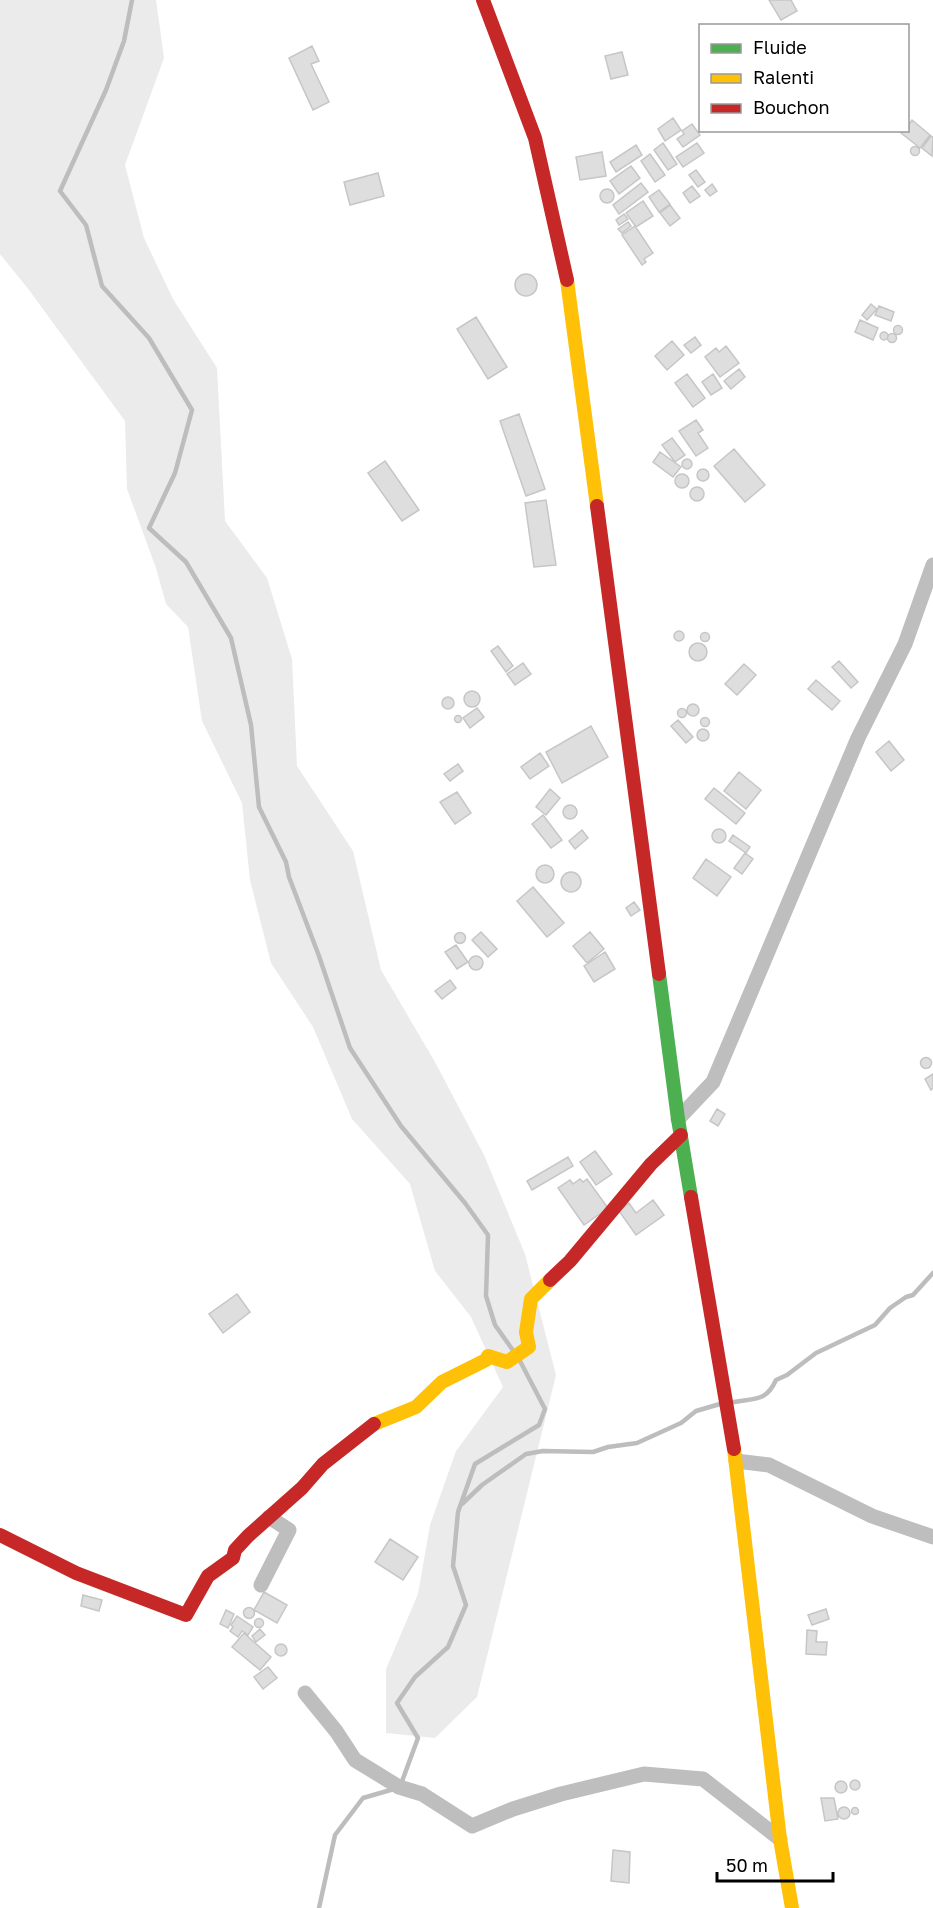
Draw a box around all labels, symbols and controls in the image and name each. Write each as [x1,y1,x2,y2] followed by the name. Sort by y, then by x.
[699,24,909,132] legend
[753,36,807,58] text: Fluide
[753,66,814,88] text: Ralenti
[753,96,830,118] text: Bouchon
[717,1845,832,1883] scale bar
[726,1854,768,1876] text: 50 m

